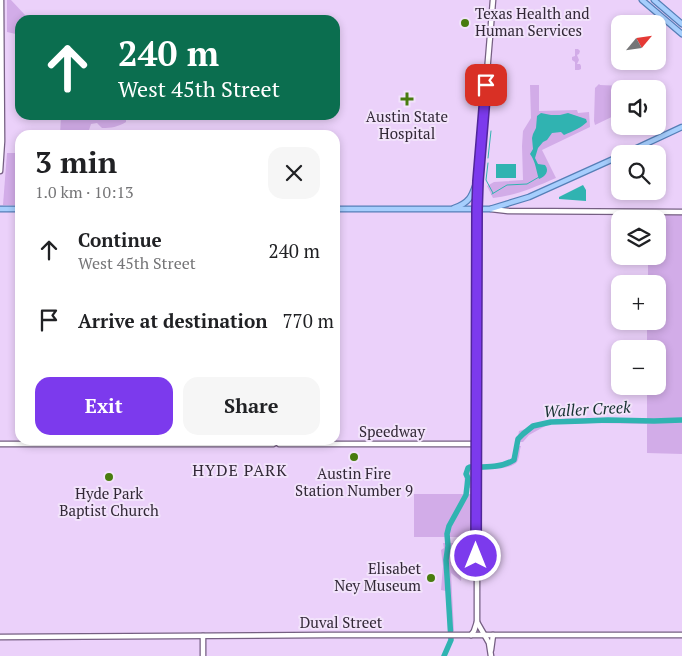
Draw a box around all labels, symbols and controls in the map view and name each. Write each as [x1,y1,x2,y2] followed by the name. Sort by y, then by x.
[475,3,590,40] place label: Texas Health and Human Services
[611,15,666,70] north arrow
[611,15,666,395] map controls
[459,17,471,29] marker: Texas Health and Human Services
[118,30,219,76] text: 240 m
[35,35,100,100] icon: ahead
[465,64,507,106] pin
[472,71,500,99] icon: arrive
[118,74,280,103] text: West 45th Street
[611,80,666,135] button: sound
[400,92,414,106] marker: Austin State Hospital
[366,106,448,143] place label: Austin State Hospital
[35,142,117,182] text: 3 min
[611,145,666,200] button: search
[268,147,320,199] button: close
[35,181,133,203] text: 1.0 km · 10:13
[611,210,666,265] button: layers
[78,227,162,252] text: Continue
[35,236,63,264] icon: ahead
[269,238,320,263] text: 240 m
[78,252,196,274] text: West 45th Street
[611,275,666,330] button: +
[35,306,63,334] icon: arrive
[78,308,267,333] text: Arrive at destination
[282,308,334,333] text: 770 m
[611,340,666,395] button: −
[35,377,173,435] button: Exit
[183,377,320,435] button: Share
[543,396,632,422] water label: Waller Creek
[359,421,425,441] street label: Speedway
[348,451,360,463] marker: Austin Fire Station Number 9
[192,459,288,481] district label: HYDE PARK
[295,463,413,500] place label: Austin Fire Station Number 9
[103,471,115,483] marker: Hyde Park Baptist Church
[59,483,159,520] place label: Hyde Park Baptist Church
[449,529,501,581] position arrow
[334,558,421,595] place label: Elisabet Ney Museum
[425,572,437,584] marker: Elisabet Ney Museum
[300,612,383,632] street label: Duval Street

